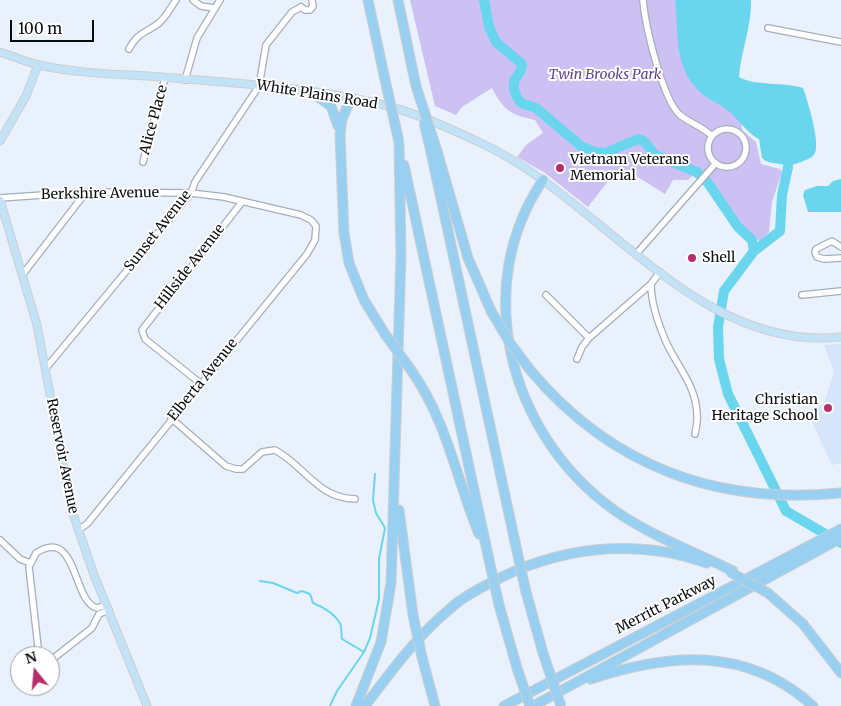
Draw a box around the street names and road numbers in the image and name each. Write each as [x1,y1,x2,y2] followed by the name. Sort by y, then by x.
[255,77,379,113] street label: White Plains Road
[137,83,171,157] street label: Alice Place
[41,185,159,203] street label: Berkshire Avenue
[121,187,195,275] street label: Sunset Avenue
[151,221,229,313] street label: Hillside Avenue
[165,335,241,425] street label: Elberta Avenue
[43,397,81,515] street label: Reservoir Avenue
[613,572,719,638] street label: Merritt Parkway

